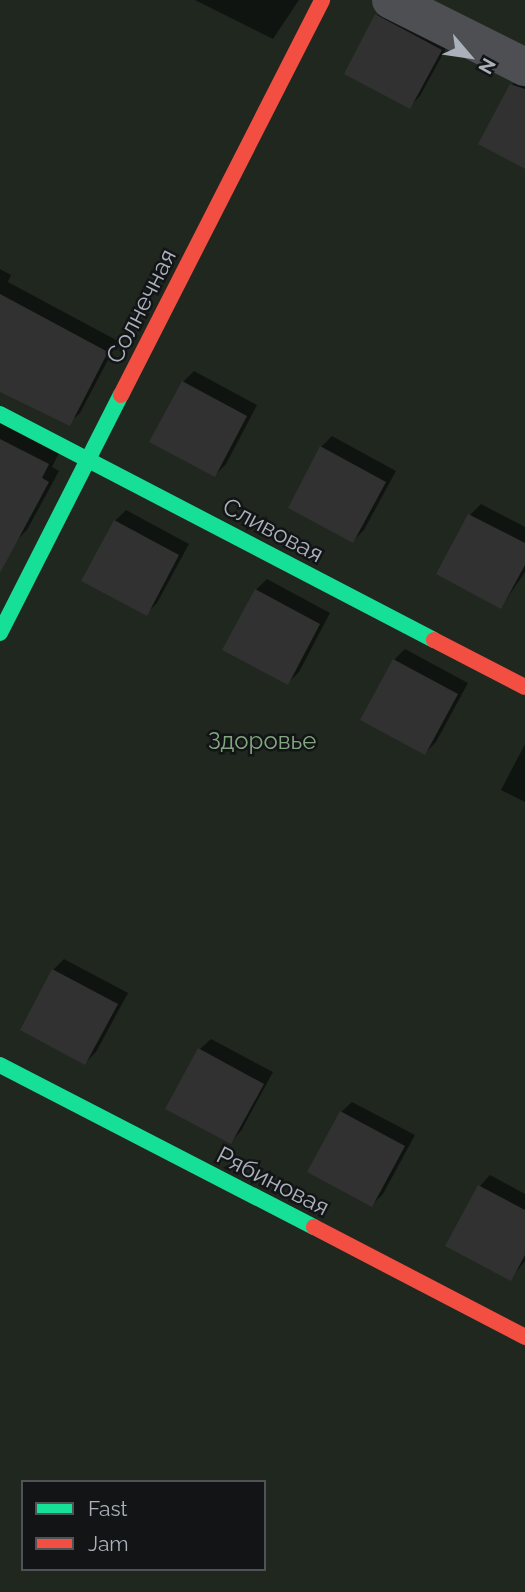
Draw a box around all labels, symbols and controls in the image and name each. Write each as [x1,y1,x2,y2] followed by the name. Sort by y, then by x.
[434,21,504,91] north arrow
[474,55,501,78] text: N
[100,244,182,368] street label: Солнечная
[218,492,328,568] street label: Сливовая
[208,727,316,755] park label: Здоровье
[212,1140,334,1222] street label: Рябиновая
[21,1480,266,1571] legend
[88,1496,128,1521] text: Fast
[88,1531,129,1556] text: Jam

